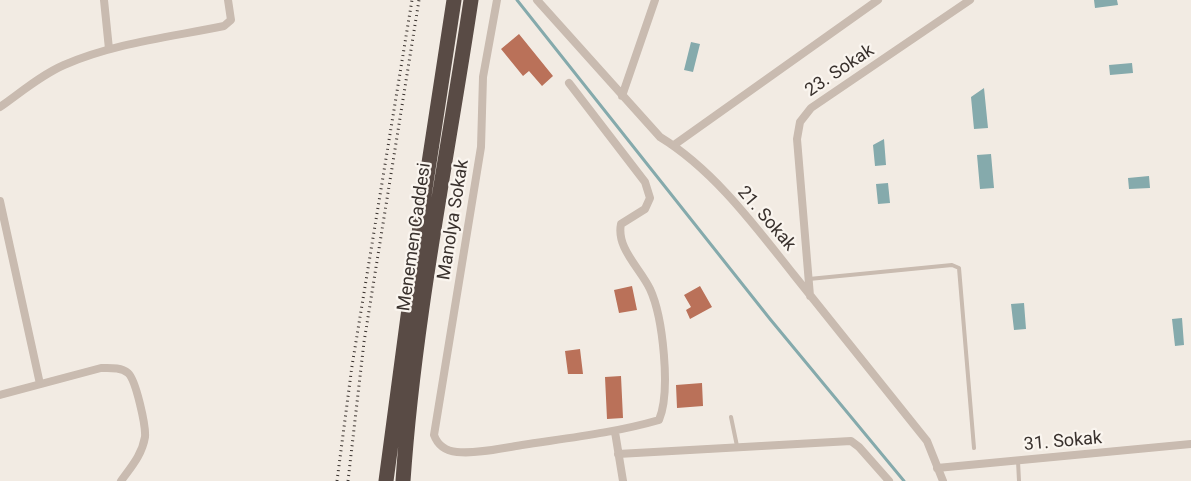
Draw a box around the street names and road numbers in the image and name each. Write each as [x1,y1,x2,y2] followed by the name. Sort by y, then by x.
[801,40,879,102] street label: 23. Sokak
[434,158,474,282] street label: Manolya Sokak
[394,161,436,313] street label: Menemen Caddesi
[732,182,800,256] street label: 21. Sokak
[1023,428,1103,456] street label: 31. Sokak

